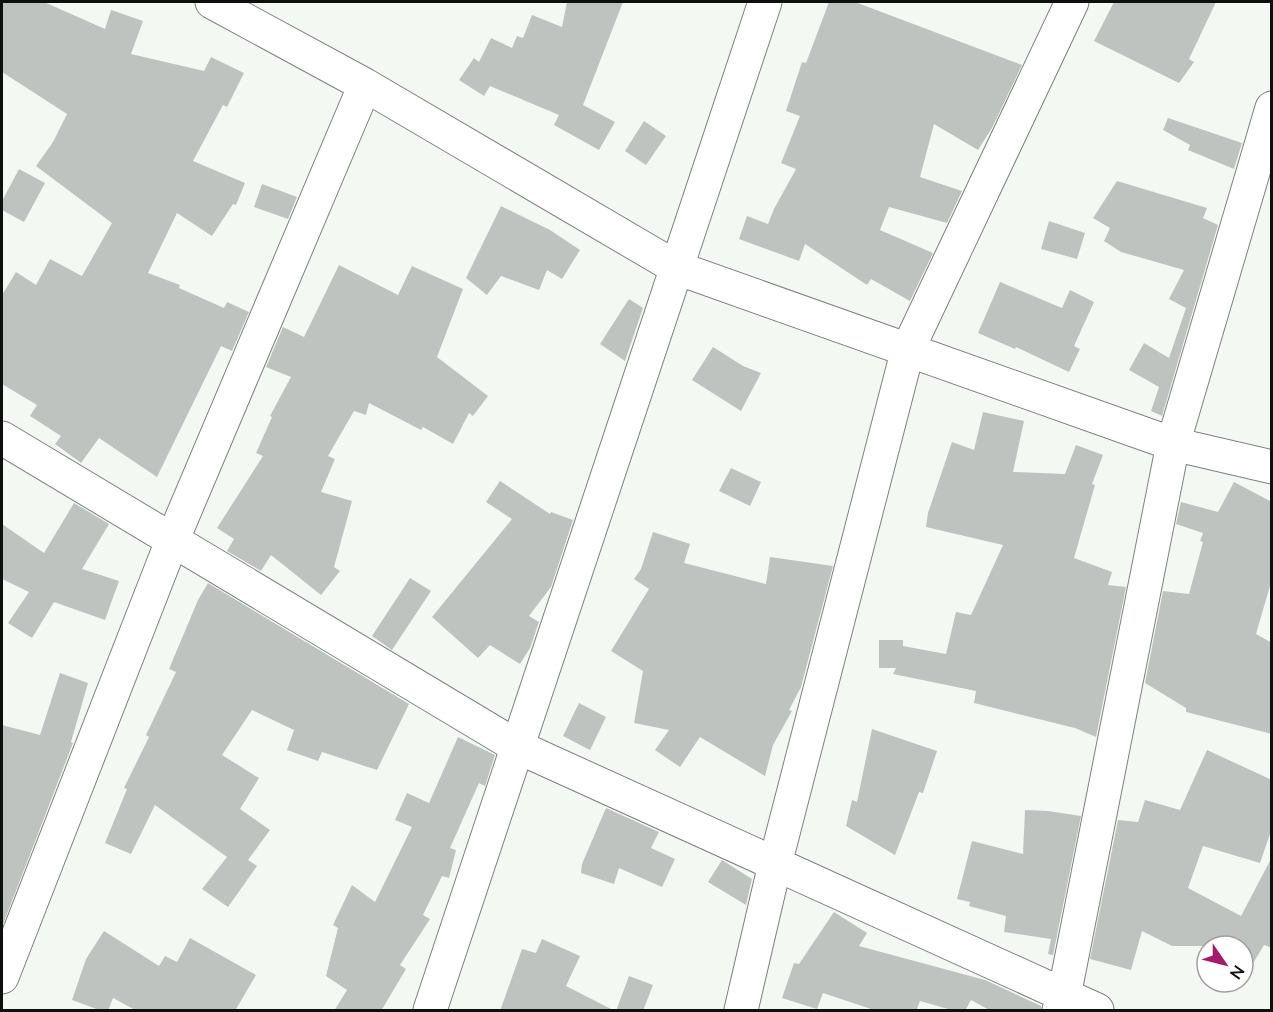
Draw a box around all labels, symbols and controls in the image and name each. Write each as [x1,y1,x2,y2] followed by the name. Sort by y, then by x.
[1195,934,1255,994] north arrow
[1226,962,1249,983] text: N

